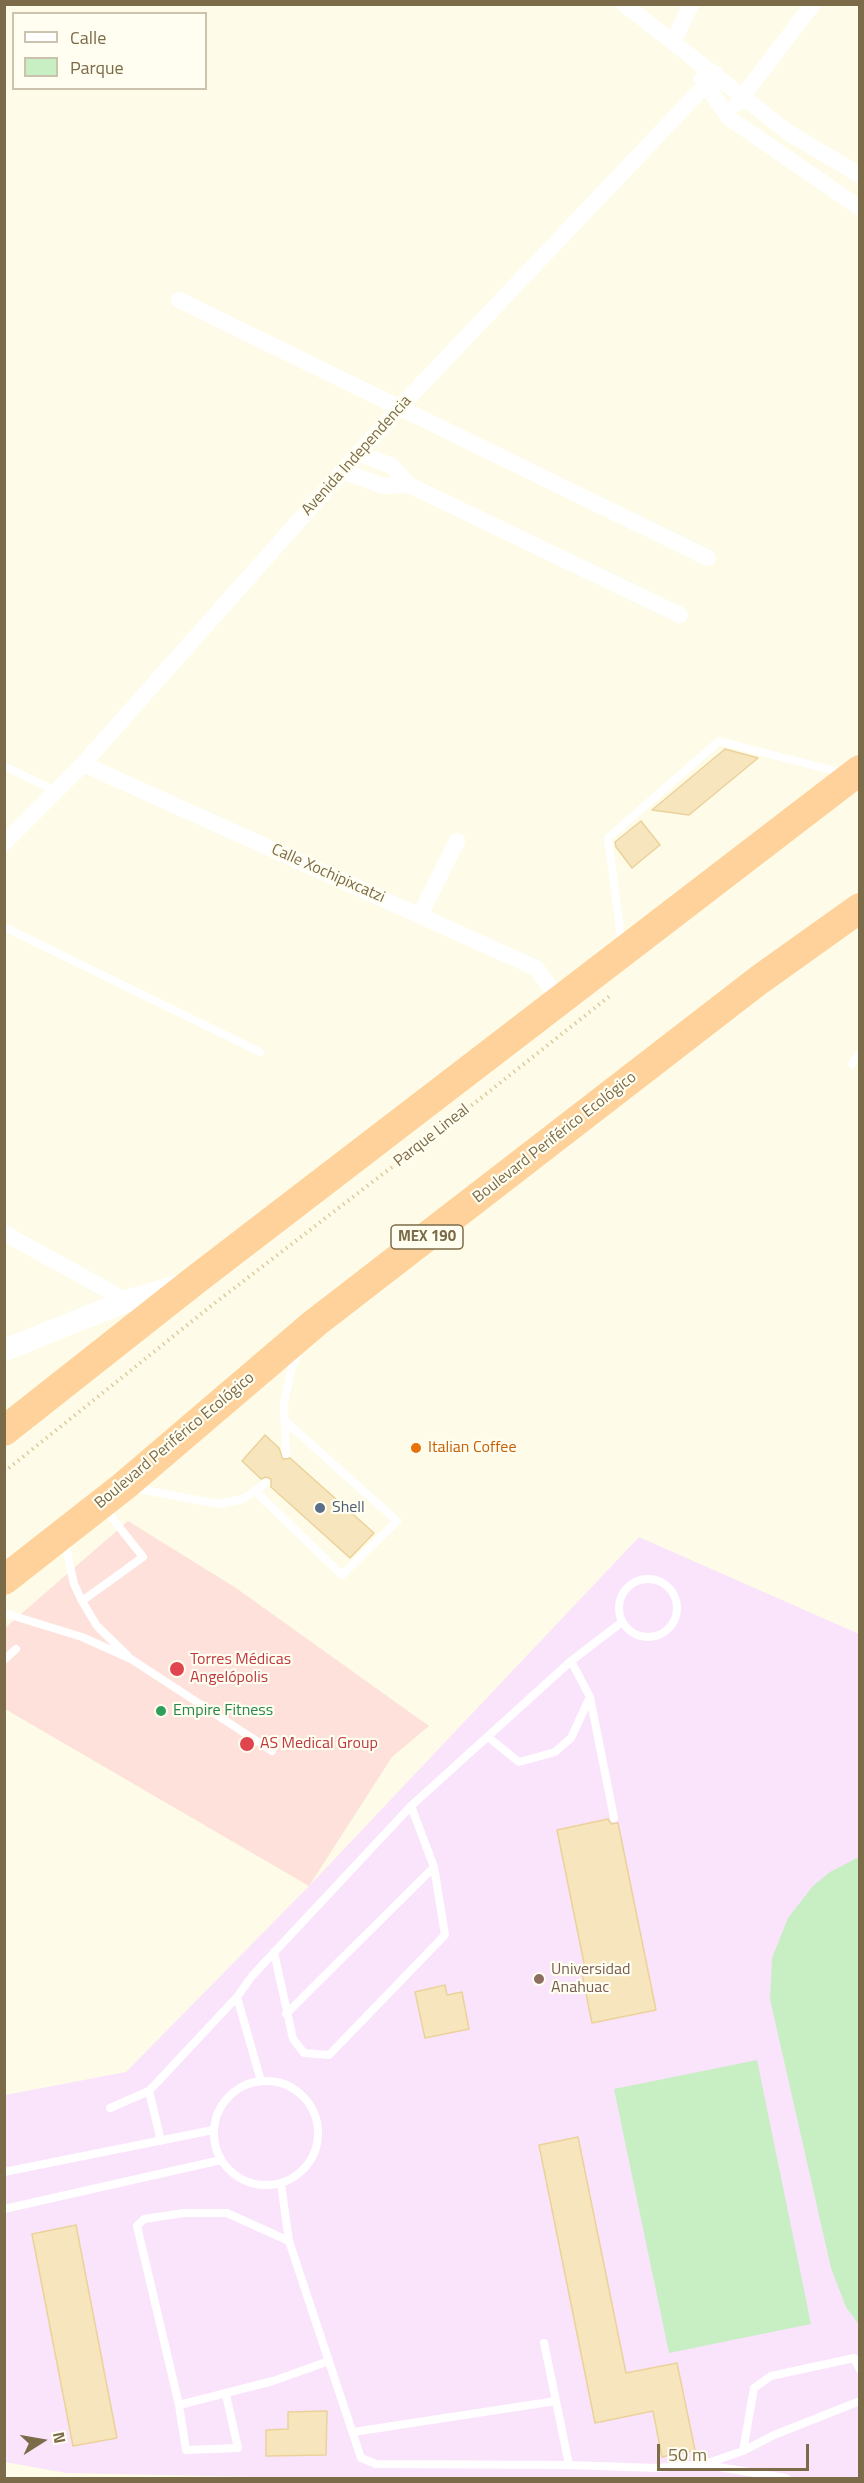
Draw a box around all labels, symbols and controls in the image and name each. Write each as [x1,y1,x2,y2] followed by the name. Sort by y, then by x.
[12,12,207,90] legend
[70,24,106,51] text: Calle
[70,54,124,81] text: Parque
[298,392,416,520] street label: Avenida Independencia
[268,840,388,908] street label: Calle Xochipixcatzi
[469,1068,641,1208] street label: Boulevard Periférico Ecológico
[390,1100,474,1172] street label: Parque Lineal
[391,1225,463,1249] road number: MEX 190
[91,1369,259,1513] street label: Boulevard Periférico Ecológico
[428,1438,516,1458] place label: Italian Coffee
[409,1441,423,1455] marker: Italian Coffee
[332,1498,365,1518] place label: Shell
[313,1501,327,1515] marker: Shell
[190,1650,291,1688] place label: Torres Médicas Angelópolis
[168,1660,186,1678] marker: Torres Médicas Angelópolis
[173,1701,273,1721] place label: Empire Fitness
[154,1704,168,1718] marker: Empire Fitness
[260,1734,378,1754] place label: AS Medical Group
[238,1735,256,1753] marker: AS Medical Group
[551,1960,630,1998] place label: Universidad Anahuac
[532,1972,546,1986] marker: Universidad Anahuac
[12,2411,72,2471] north arrow
[47,2430,73,2445] text: N
[660,2432,812,2470] scale bar
[668,2441,707,2468] text: 50 m

